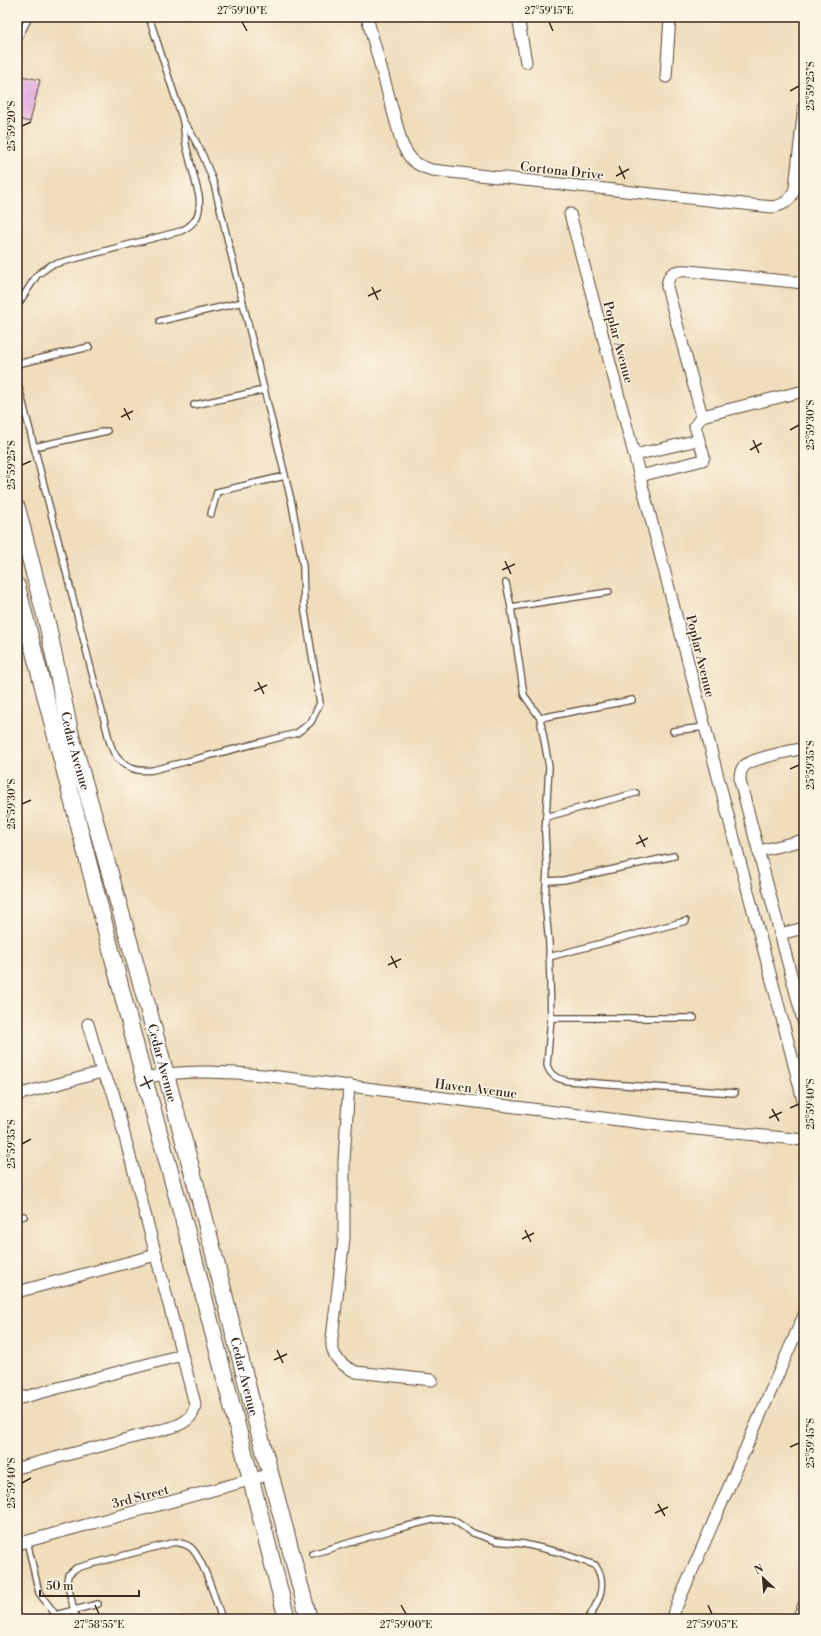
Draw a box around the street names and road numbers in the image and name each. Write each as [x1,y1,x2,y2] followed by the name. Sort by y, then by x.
[519,159,605,183] street label: Cortona Drive
[599,299,637,386] street label: Poplar Avenue
[682,613,718,700] street label: Poplar Avenue
[57,710,93,793] street label: Cedar Avenue
[144,1022,180,1105] street label: Cedar Avenue
[434,1076,518,1102] street label: Haven Avenue
[226,1336,262,1418] street label: Cedar Avenue
[110,1482,171,1512] street label: 3rd Street

